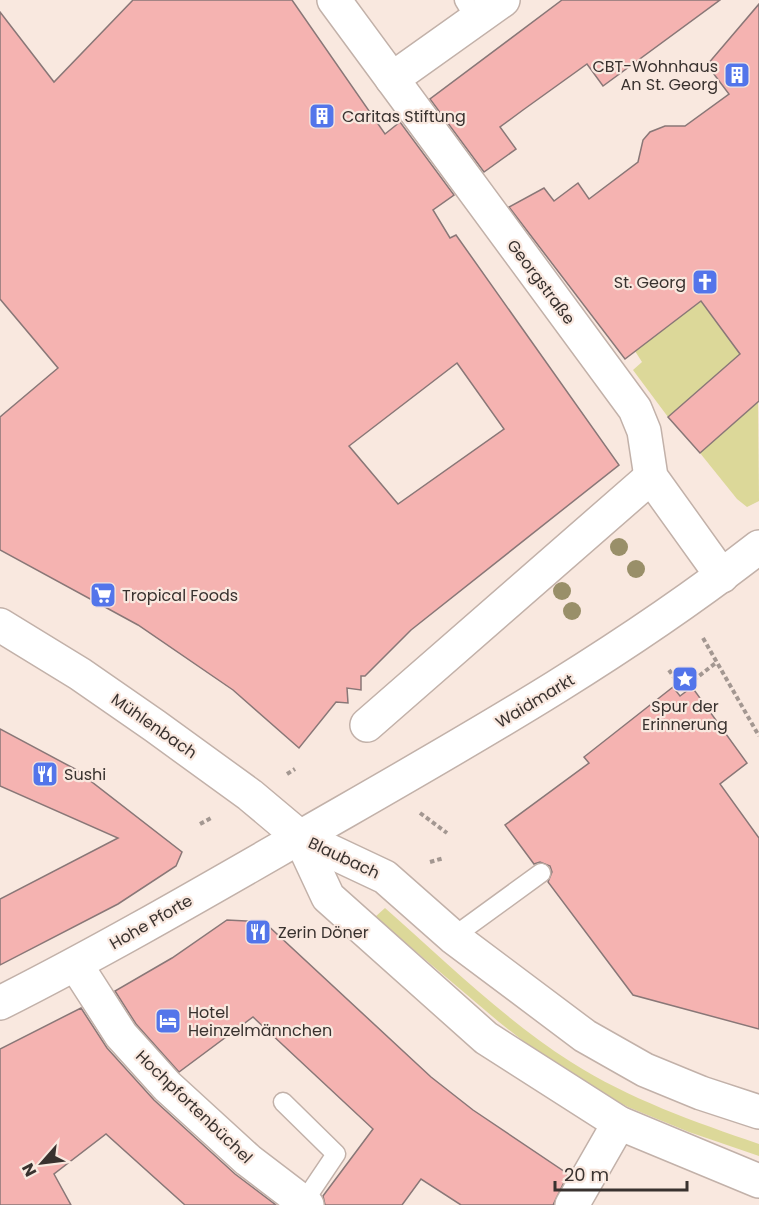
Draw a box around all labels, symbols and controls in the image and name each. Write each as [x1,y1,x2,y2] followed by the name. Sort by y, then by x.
[592,55,718,96] place label: CBT-Wohnhaus An St. Georg
[722,60,752,90] building icon: CBT-Wohnhaus An St. Georg
[307,101,337,131] building icon: Caritas Stiftung
[342,105,466,128] place label: Caritas Stiftung
[501,235,581,329] street label: Georgstraße
[690,267,720,297] church icon: St. Georg
[614,271,686,294] place label: St. Georg
[88,580,118,610] supermarket icon: Tropical Foods
[122,584,238,607] place label: Tropical Foods
[670,664,700,694] place icon: Spur der Erinnerung
[491,668,579,734] street label: Waidmarkt
[106,688,202,764] street label: Mühlenbach
[642,695,728,736] place label: Spur der Erinnerung
[30,759,60,789] restaurant icon: Sushi
[64,763,106,786] place label: Sushi
[305,831,383,885] street label: Blaubach
[105,889,197,955] street label: Hohe Pforte
[243,917,273,947] restaurant icon: Zerin Döner
[278,921,369,944] place label: Zerin Döner
[188,1001,332,1042] place label: Hotel Heinzelmännchen
[153,1006,183,1036] hotel icon: Hotel Heinzelmännchen
[130,1045,258,1169] street label: Hochpfortenbüchel
[12,1133,72,1193] north arrow
[555,1154,687,1192] scale bar
[16,1159,42,1181] text: N
[564,1162,609,1187] text: 20 m

